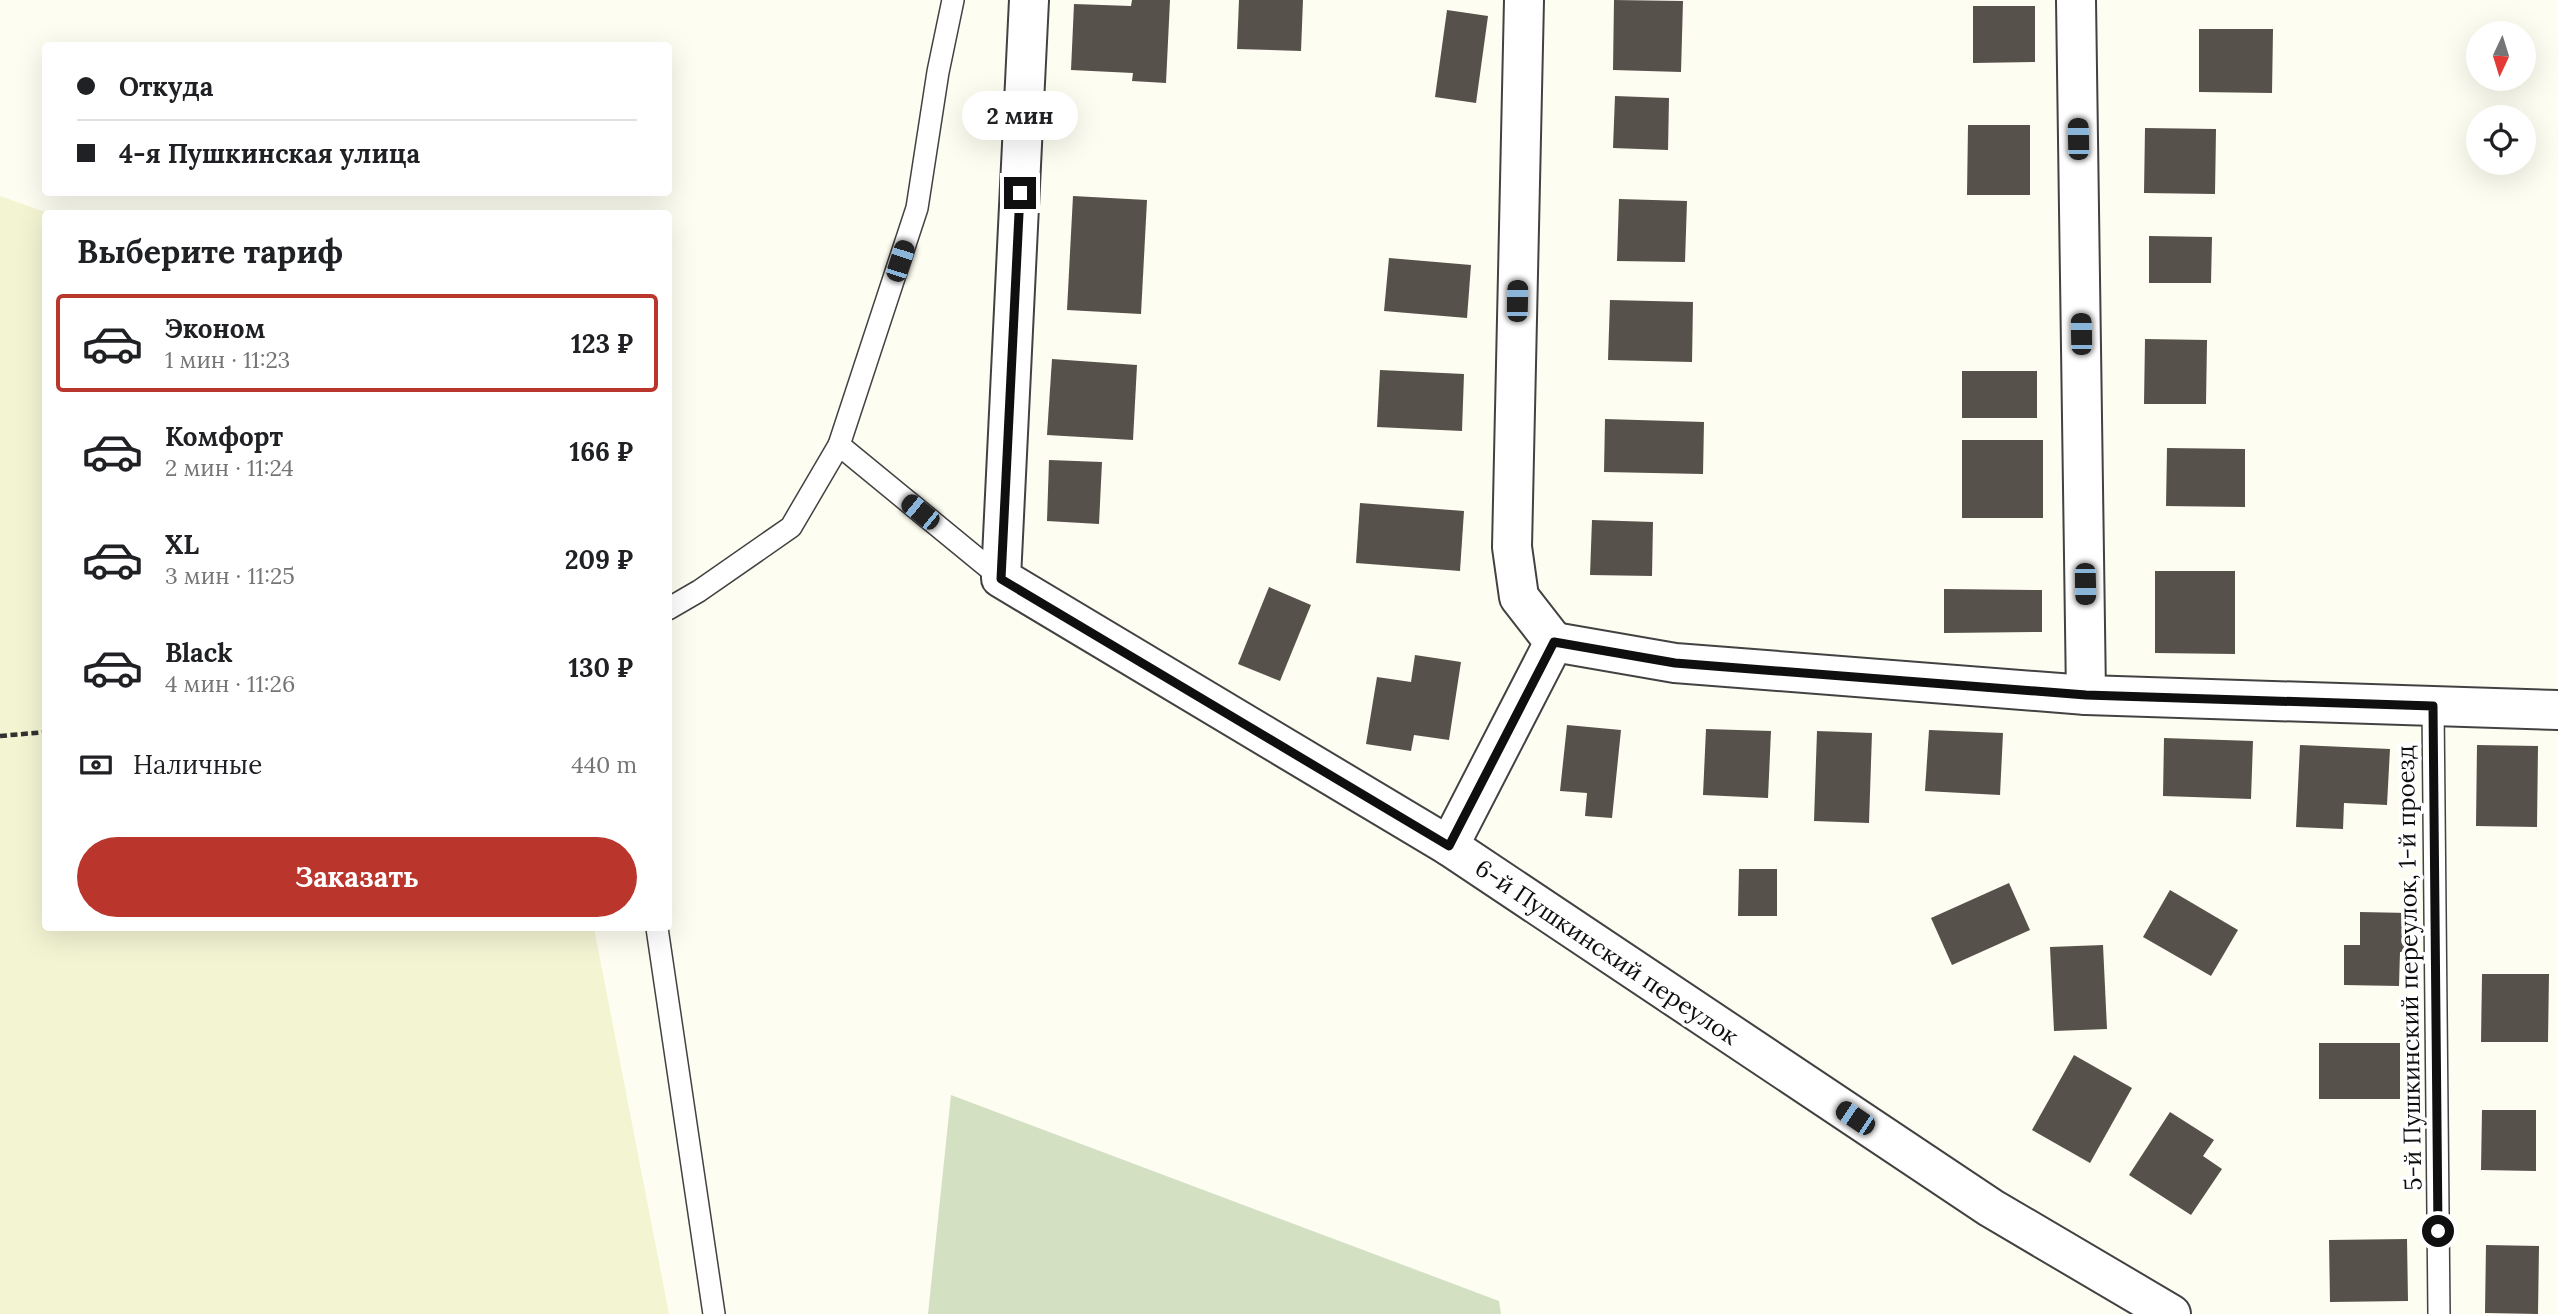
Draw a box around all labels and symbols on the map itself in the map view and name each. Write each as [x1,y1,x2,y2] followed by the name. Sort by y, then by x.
[2466,21,2536,91] north arrow
[962,92,1078,140] callout: 2 мин
[2068,118,2089,160] car
[1004,177,1036,209] route end
[884,238,917,284] car
[1507,280,1528,322] car
[2071,313,2092,355] car
[898,491,943,533] car
[2075,563,2096,605] car
[2390,745,2428,1191] street label: 5-й Пушкинский переулок, 1-й проезд
[1469,852,1745,1052] street label: 6-й Пушкинский переулок
[1832,1098,1879,1138] car
[2422,1215,2454,1247] route start

